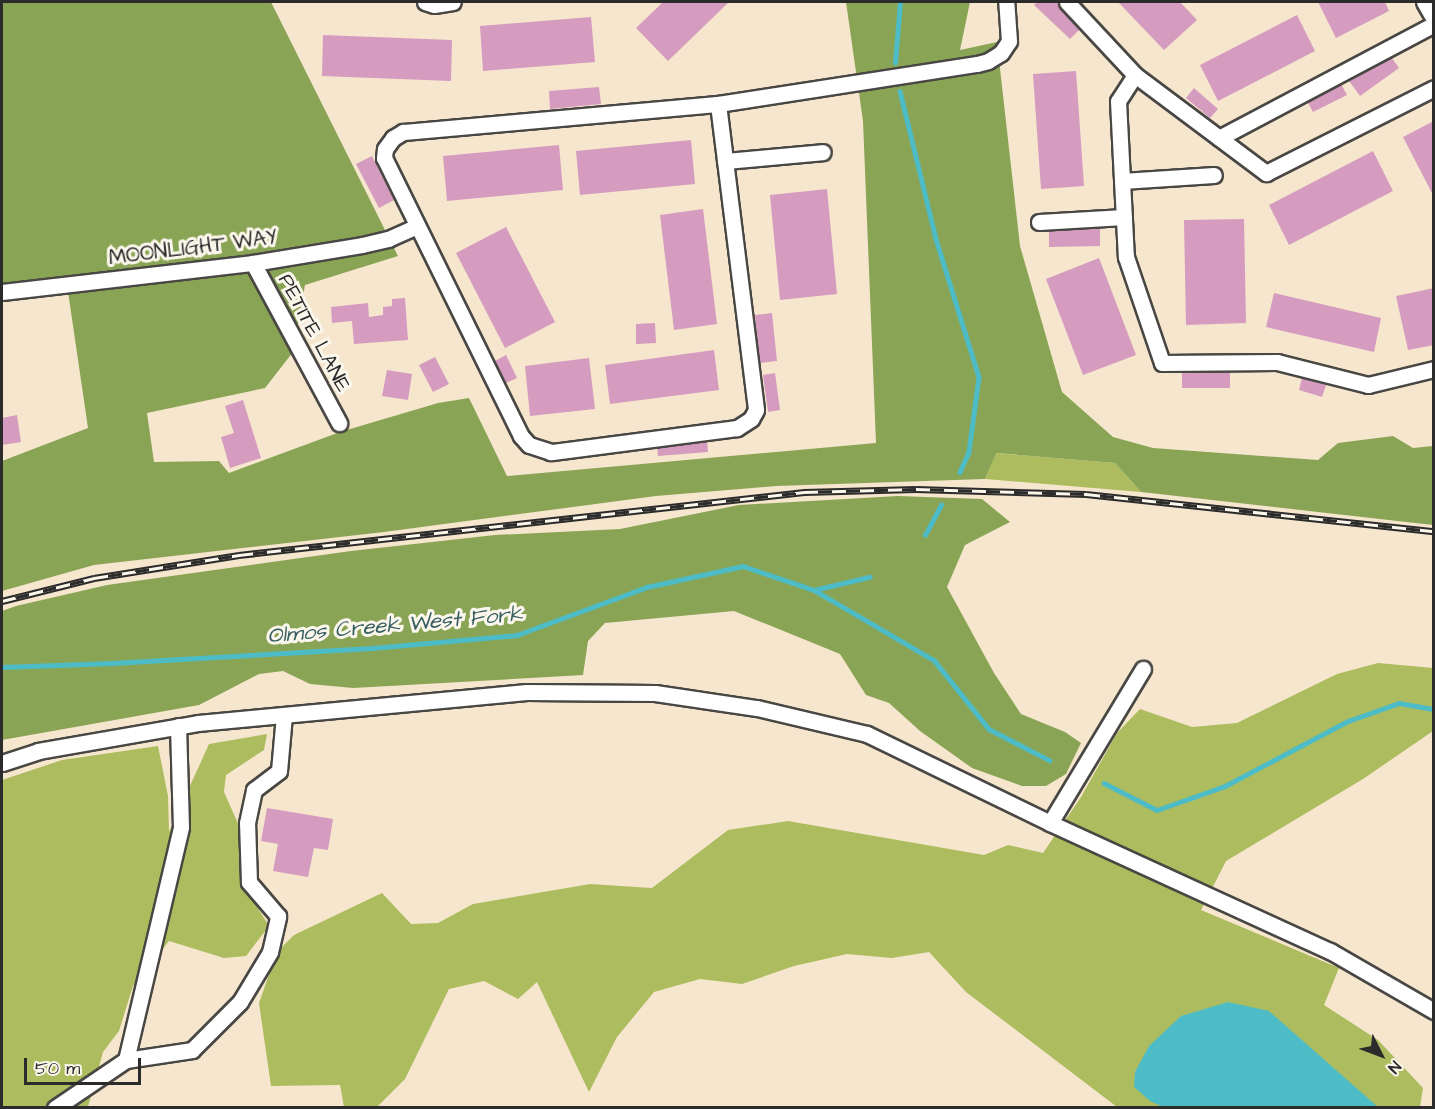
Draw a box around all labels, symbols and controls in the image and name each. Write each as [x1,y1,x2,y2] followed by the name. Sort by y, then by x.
[107,225,279,271] street label: MOONLIGHT WAY
[272,270,356,396] street label: PETITE LANE
[266,601,524,649] water label: Olmos Creek West Fork
[1351,1025,1411,1085] north arrow
[27,1046,144,1084] scale bar
[35,1056,80,1081] text: 50 m
[1383,1056,1406,1078] text: N

